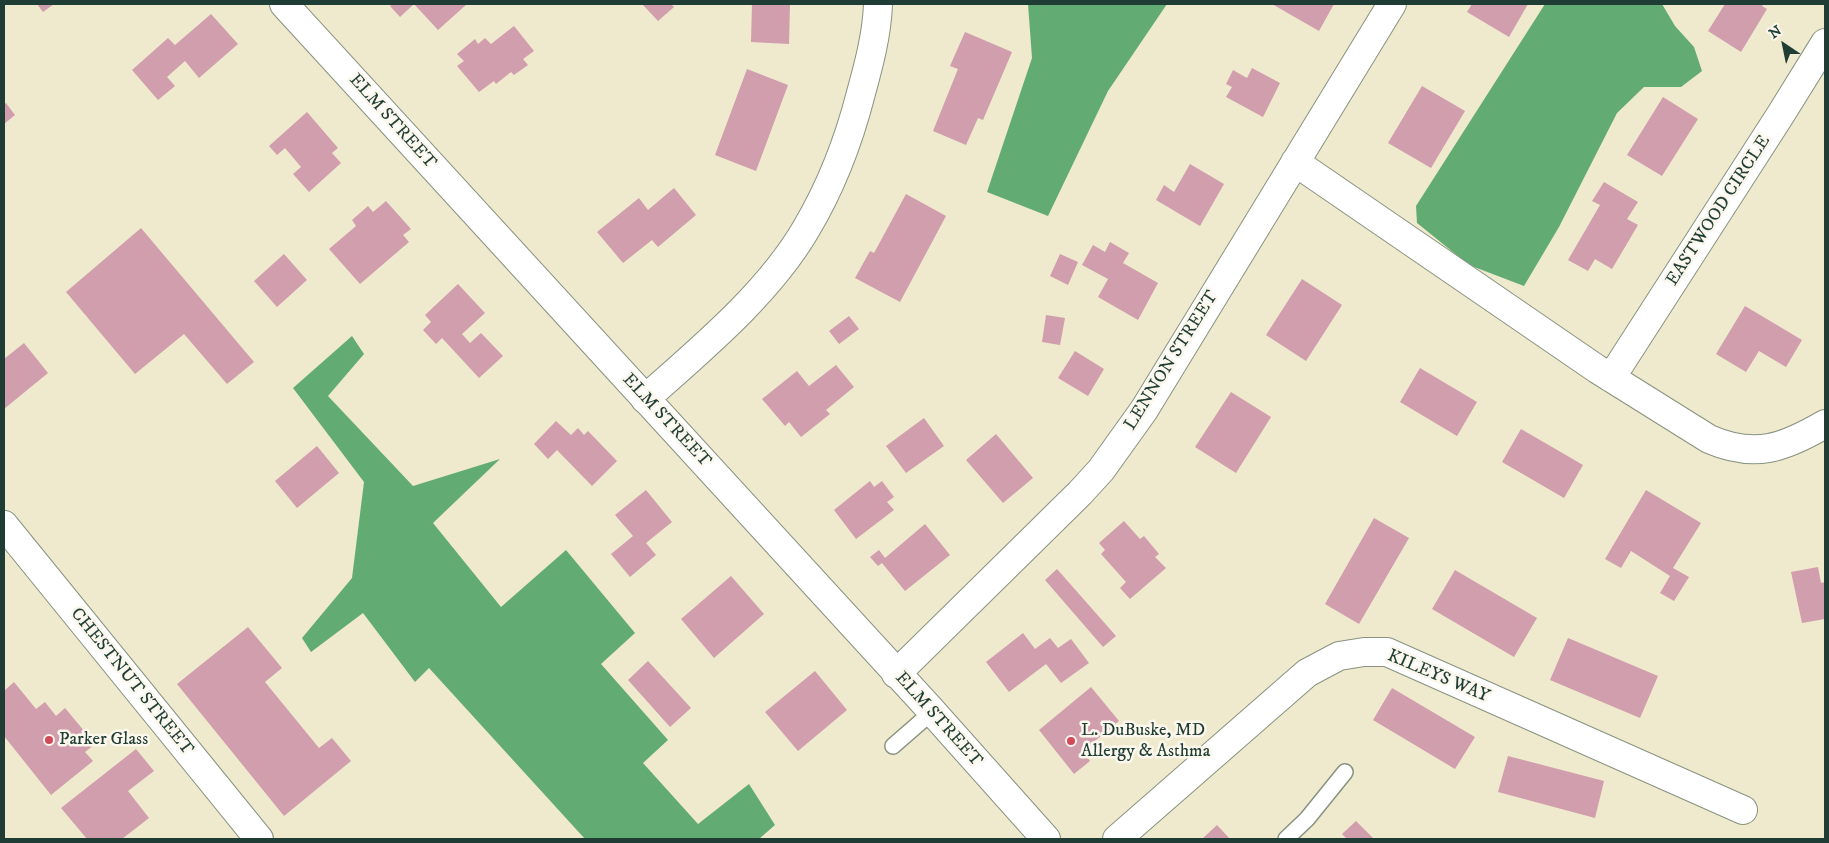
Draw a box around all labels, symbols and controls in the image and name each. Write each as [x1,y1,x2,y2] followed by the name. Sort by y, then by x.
[1759,20,1809,70] north arrow
[1766,22,1785,43] text: N
[344,70,440,174] street label: ELM STREET
[1662,132,1776,290] street label: EASTWOOD CIRCLE
[1120,287,1224,435] street label: LENNON STREET
[617,370,715,472] street label: ELM STREET
[65,604,197,760] street label: CHESTNUT STREET
[1384,646,1492,708] street label: KILEYS WAY
[890,668,986,772] street label: ELM STREET
[1081,720,1210,762] place label: L. DuBuske, MD Allergy & Asthma
[59,729,148,751] place label: Parker Glass
[43,734,55,746] marker: Parker Glass
[1065,735,1077,747] marker: L. DuBuske, MD Allergy & Asthma

